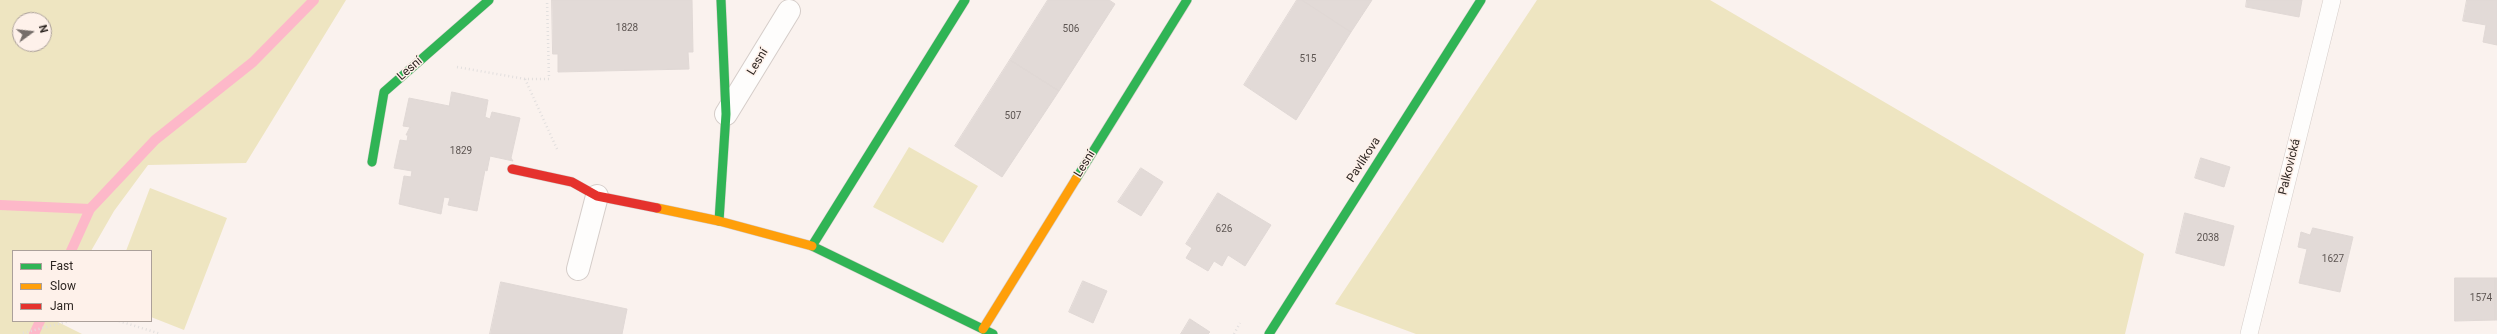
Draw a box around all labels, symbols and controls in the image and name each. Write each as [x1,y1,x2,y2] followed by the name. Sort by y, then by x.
[12,12,52,52] north arrow
[616,22,638,34] house number: 1828
[1063,23,1079,35] house number: 506
[36,24,50,34] text: N
[744,46,772,78] street label: Lesní
[1300,53,1316,65] house number: 515
[394,54,426,84] street label: Lesní
[1005,110,1021,122] house number: 507
[1344,135,1384,185] street label: Pavlíkova
[2276,137,2304,197] street label: Palkovická
[450,145,472,157] house number: 1829
[1071,148,1099,180] street label: Lesní
[1216,223,1232,235] house number: 626
[2197,232,2219,244] house number: 2038
[12,250,152,322] legend
[2322,253,2344,265] house number: 1627
[50,259,73,273] text: Fast
[50,279,76,293] text: Slow
[2470,292,2492,304] house number: 1574
[50,299,74,313] text: Jam

